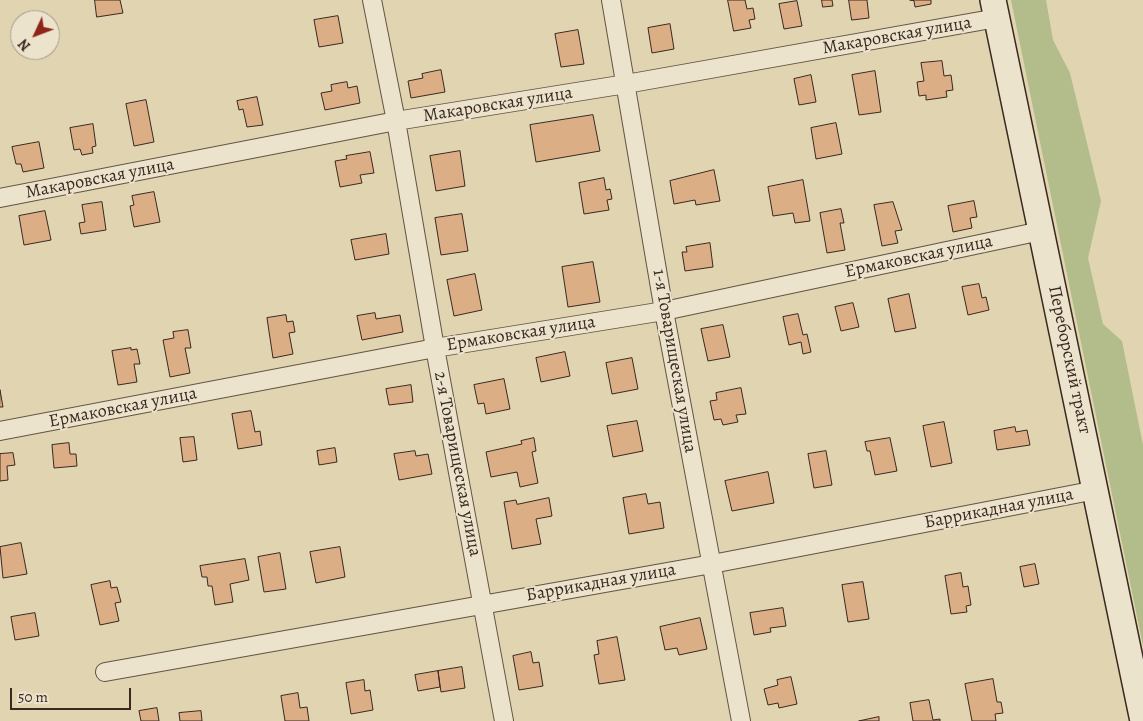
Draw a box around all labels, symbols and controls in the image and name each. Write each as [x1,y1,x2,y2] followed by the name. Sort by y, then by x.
[10,10,60,60] north arrow
[821,12,973,60] street label: Макаровская улица
[14,35,35,55] text: N
[422,83,574,127] street label: Макаровская улица
[24,154,176,204] street label: Макаровская улица
[843,231,995,283] street label: Ермаковская улица
[647,268,701,454] street label: 1-я Товарищеская улица
[1043,284,1095,436] street label: Переборский тракт
[445,312,597,356] street label: Ермаковская улица
[428,370,486,558] street label: 2-я Товарищеская улица
[47,383,199,433] street label: Ермаковская улица
[923,484,1075,534] street label: Баррикадная улица
[524,559,678,607] street label: Баррикадная улица
[12,678,134,710] scale bar
[18,687,48,707] text: 50 m

